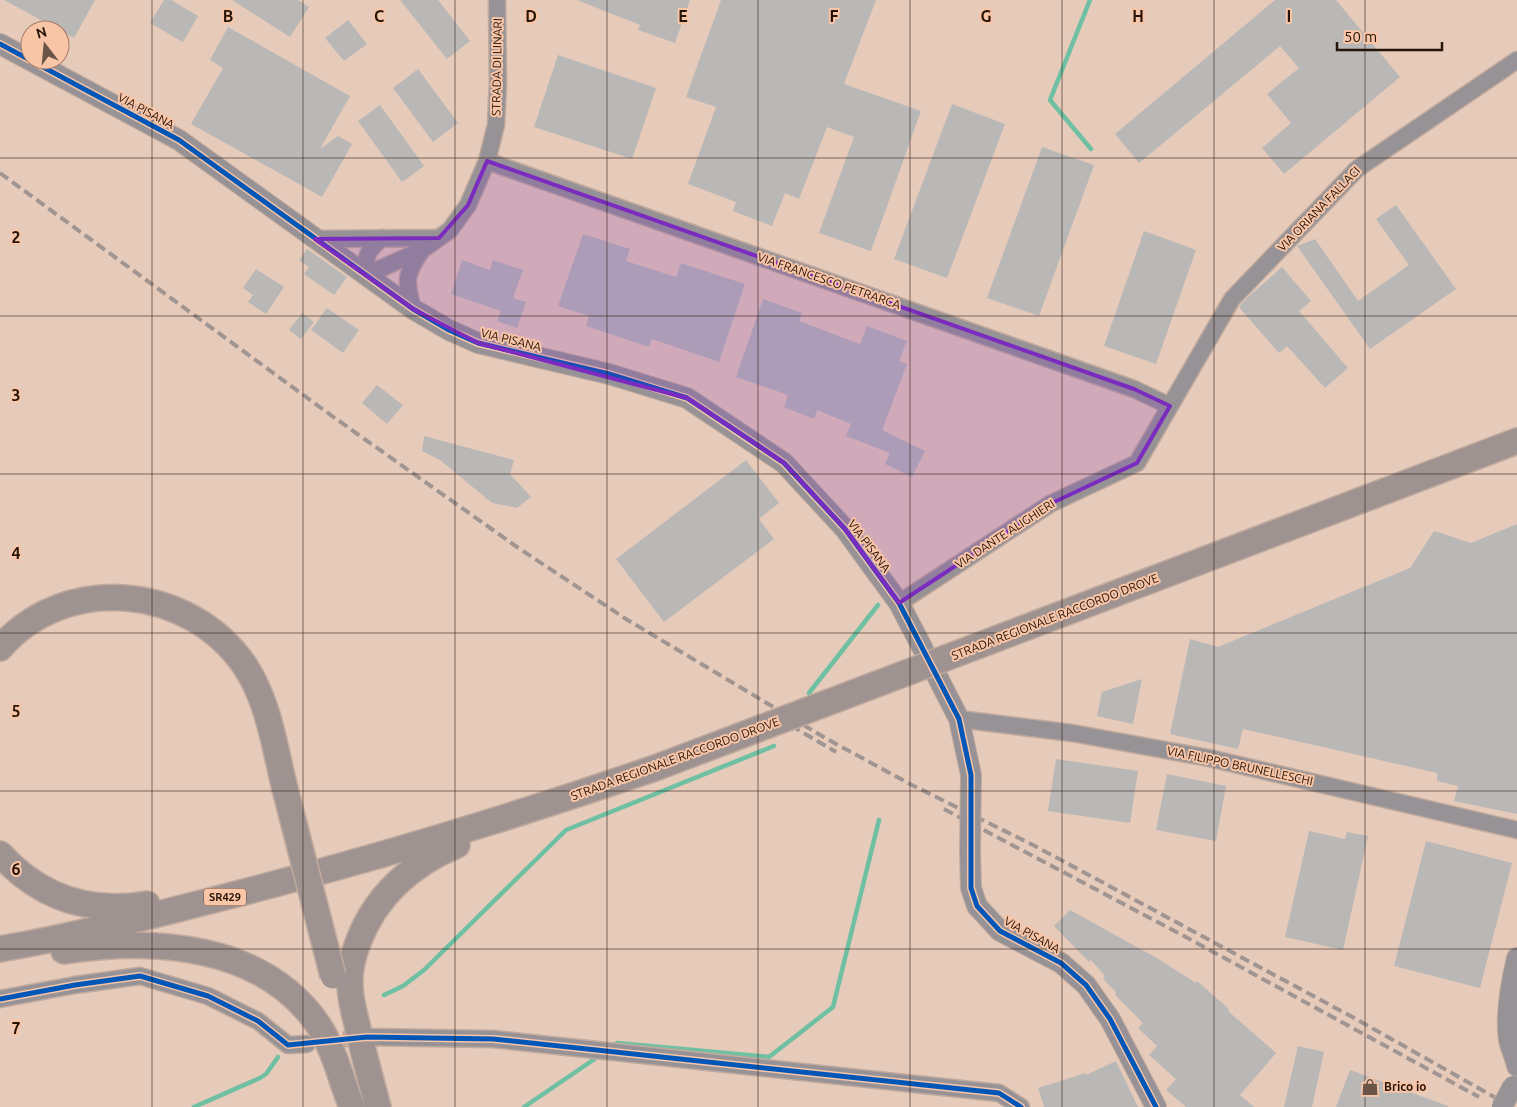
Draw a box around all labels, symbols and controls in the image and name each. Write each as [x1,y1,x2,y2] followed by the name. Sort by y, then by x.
[223,7,233,25] text: B
[374,7,384,25] text: C
[525,7,537,25] text: D
[678,7,688,25] text: E
[830,7,839,25] text: F
[980,7,992,25] text: G
[1132,7,1144,25] text: H
[1287,7,1291,25] text: I
[489,18,504,116] street label: STRADA DI LINARI
[20,20,70,70] north arrow
[1337,20,1442,52] scale bar
[34,23,49,42] text: N
[1344,28,1377,45] text: 50 m
[116,90,177,131] street label: VIA PISANA
[1275,164,1362,254] street label: VIA ORIANA FALLACI
[11,228,21,246] text: 2
[756,250,903,311] street label: VIA FRANCESCO PETRARCA
[479,326,543,353] street label: VIA PISANA
[11,386,21,404] text: 3
[953,497,1057,571] street label: VIA DANTE ALIGHIERI
[846,517,893,575] street label: VIA PISANA
[11,544,21,562] text: 4
[950,571,1160,662] street label: STRADA REGIONALE RACCORDO DROVE
[11,702,21,720] text: 5
[569,715,781,802] street label: STRADA REGIONALE RACCORDO DROVE
[1166,744,1314,787] street label: VIA FILIPPO BRUNELLESCHI
[11,860,21,878] text: 6
[204,889,246,906] road number: SR429
[1002,914,1063,955] street label: VIA PISANA
[11,1019,21,1037] text: 7
[1360,1077,1380,1097] shop icon: Brico io
[1384,1080,1427,1093] place label: Brico io

